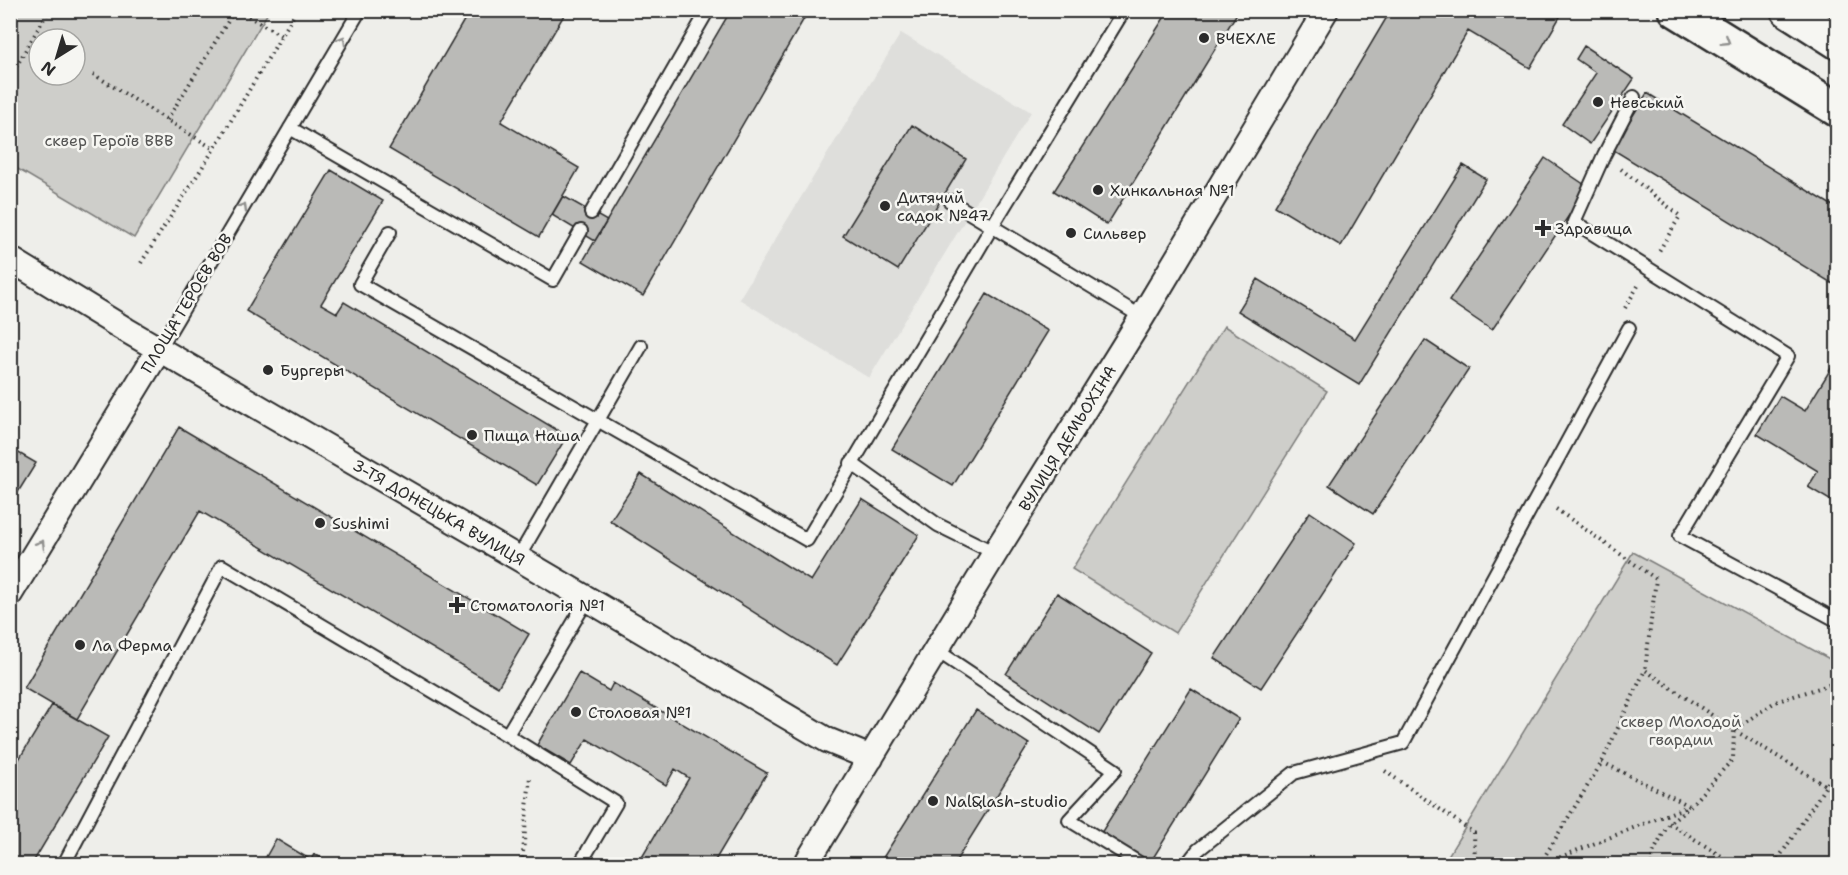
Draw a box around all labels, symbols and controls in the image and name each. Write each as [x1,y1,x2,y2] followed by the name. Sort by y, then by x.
[27,27,87,87] north arrow
[1216,28,1276,49] place label: ВЧЕХЛЕ
[1197,31,1211,45] marker: ВЧЕХЛЕ
[1720,34,1730,46] one-way arrow
[335,36,347,46] one-way arrow
[37,56,60,81] text: N
[1610,92,1684,113] place label: Невський
[1591,95,1605,109] marker: Невський
[44,130,174,151] park label: сквер Героїв ВВВ
[1110,180,1235,201] place label: Хинкальная №1
[1091,183,1105,197] marker: Хинкальная №1
[897,187,989,226] place label: Дитячий садок №47
[878,199,892,213] marker: Дитячий садок №47
[235,203,247,213] one-way arrow
[1555,218,1632,239] place label: Здравица
[1536,221,1550,235] marker: Здравица
[1083,223,1146,244] place label: Сильвер
[1064,226,1078,240] marker: Сильвер
[136,229,237,377] street label: ПЛОЩА ГЕРОЄВ ВОВ
[280,360,344,381] place label: Бургеры
[1014,361,1121,515] street label: ВУЛИЦЯ ДЕМЬОХІНА
[261,363,275,377] marker: Бургеры
[484,425,580,446] place label: Пища Наша
[465,428,479,442] marker: Пища Наша
[349,454,529,570] street label: 3-ТЯ ДОНЕЦЬКА ВУЛИЦЯ
[332,513,390,534] place label: Sushimi
[313,516,327,530] marker: Sushimi
[33,540,45,550] one-way arrow
[470,595,605,616] place label: Стоматологія №1
[448,596,466,614] marker: Стоматологія №1
[92,635,172,656] place label: Ла Ферма
[73,638,87,652] marker: Ла Ферма
[588,702,691,723] place label: Столовая №1
[569,705,583,719] marker: Столовая №1
[1621,711,1741,750] park label: сквер Молодой гвардии
[945,791,1068,812] place label: Nal&lash-studio
[926,794,940,808] marker: Nal&lash-studio

